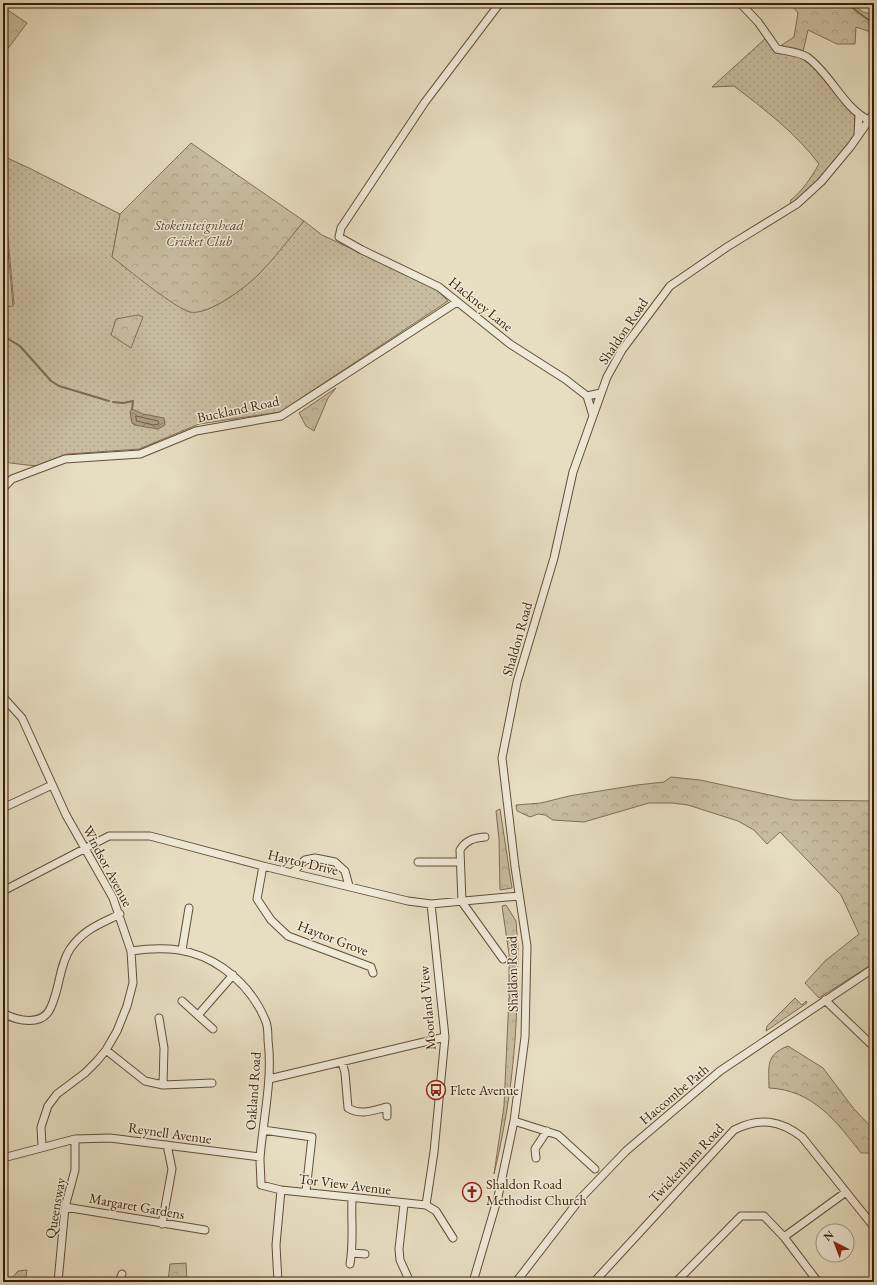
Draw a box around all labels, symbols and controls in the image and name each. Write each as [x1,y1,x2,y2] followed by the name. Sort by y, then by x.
[153,216,245,250] park label: Stokeinteignhead Cricket Club
[445,273,517,336] street label: Hackney Lane
[594,294,652,368] street label: Shaldon Road
[195,391,282,426] street label: Buckland Road
[498,599,536,678] street label: Shaldon Road
[79,822,137,910] street label: Windsor Avenue
[266,845,340,879] street label: Haytor Drive
[295,916,372,960] street label: Haytor Grove
[502,935,522,1012] street label: Shaldon Road
[414,965,440,1051] street label: Moorland View
[241,1050,265,1131] street label: Oakland Road
[636,1060,712,1128] street label: Haccombe Path
[425,1079,447,1101] bus stop icon: Flete Avenue
[450,1081,519,1099] place label: Flete Avenue
[127,1118,213,1148] street label: Reynell Avenue
[645,1119,728,1206] street label: Twickenham Road
[298,1169,393,1199] street label: Tor View Avenue
[41,1175,69,1240] street label: Queensway
[486,1175,587,1209] place label: Shaldon Road Methodist Church
[461,1181,483,1203] church icon: Shaldon Road Methodist Church
[88,1189,187,1223] street label: Margaret Gardens
[815,1223,855,1263] north arrow
[820,1227,836,1244] text: N

